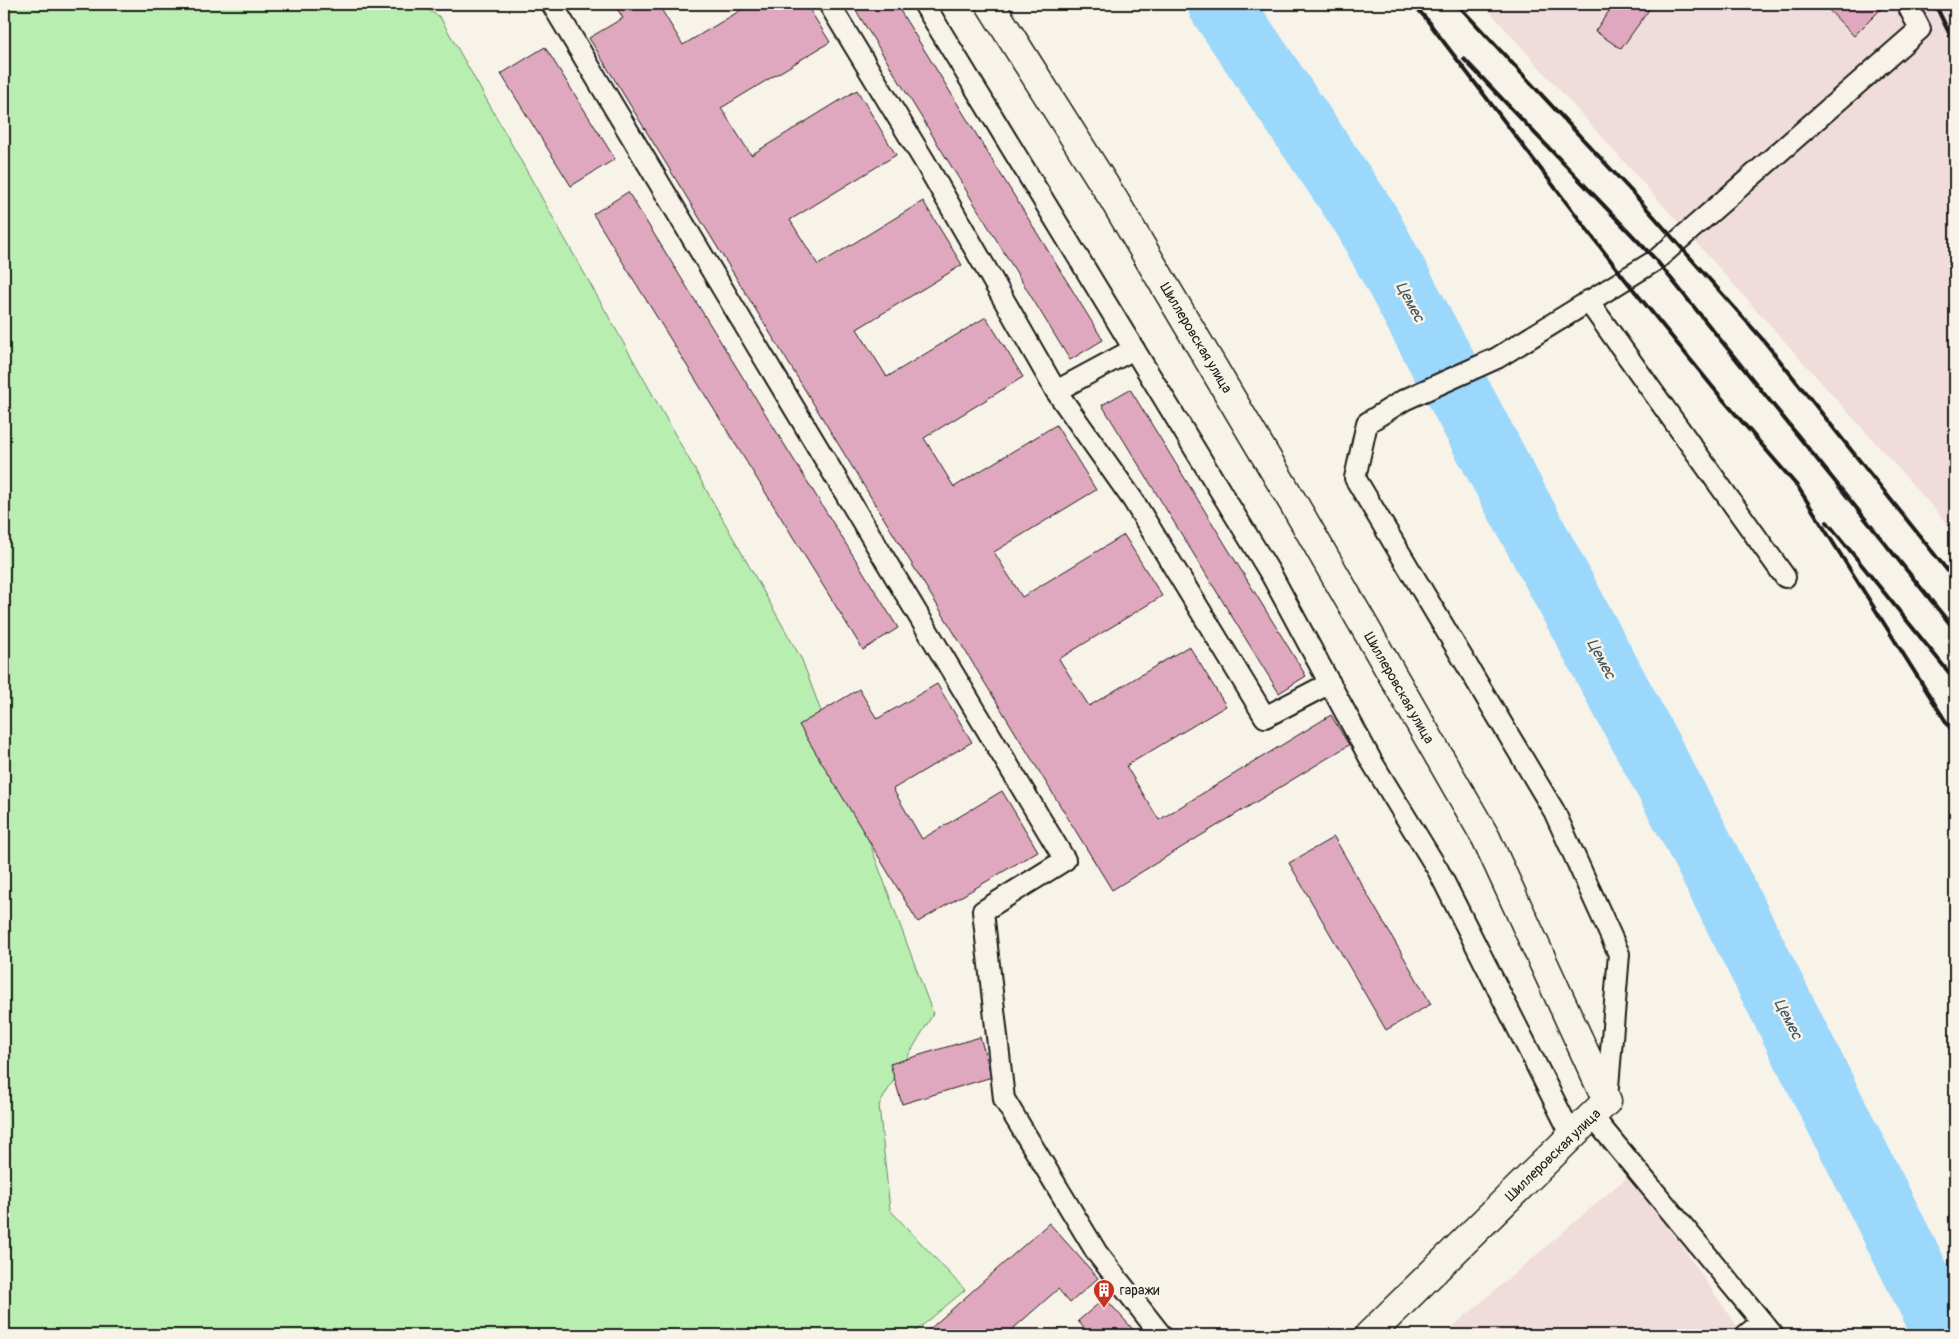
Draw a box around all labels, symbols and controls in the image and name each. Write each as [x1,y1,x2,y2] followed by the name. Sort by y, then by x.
[1392,279,1429,327] water label: Цемес
[1156,280,1236,396] street label: Шиллеровская улица
[1360,629,1438,747] street label: Шиллеровская улица
[1583,636,1620,684] water label: Цемес
[1770,996,1807,1044] water label: Цемес
[1502,1105,1604,1205] street label: Шиллеровская улица
[1092,1278,1116,1309] building icon: гаражи
[1120,1282,1160,1299] place label: гаражи

